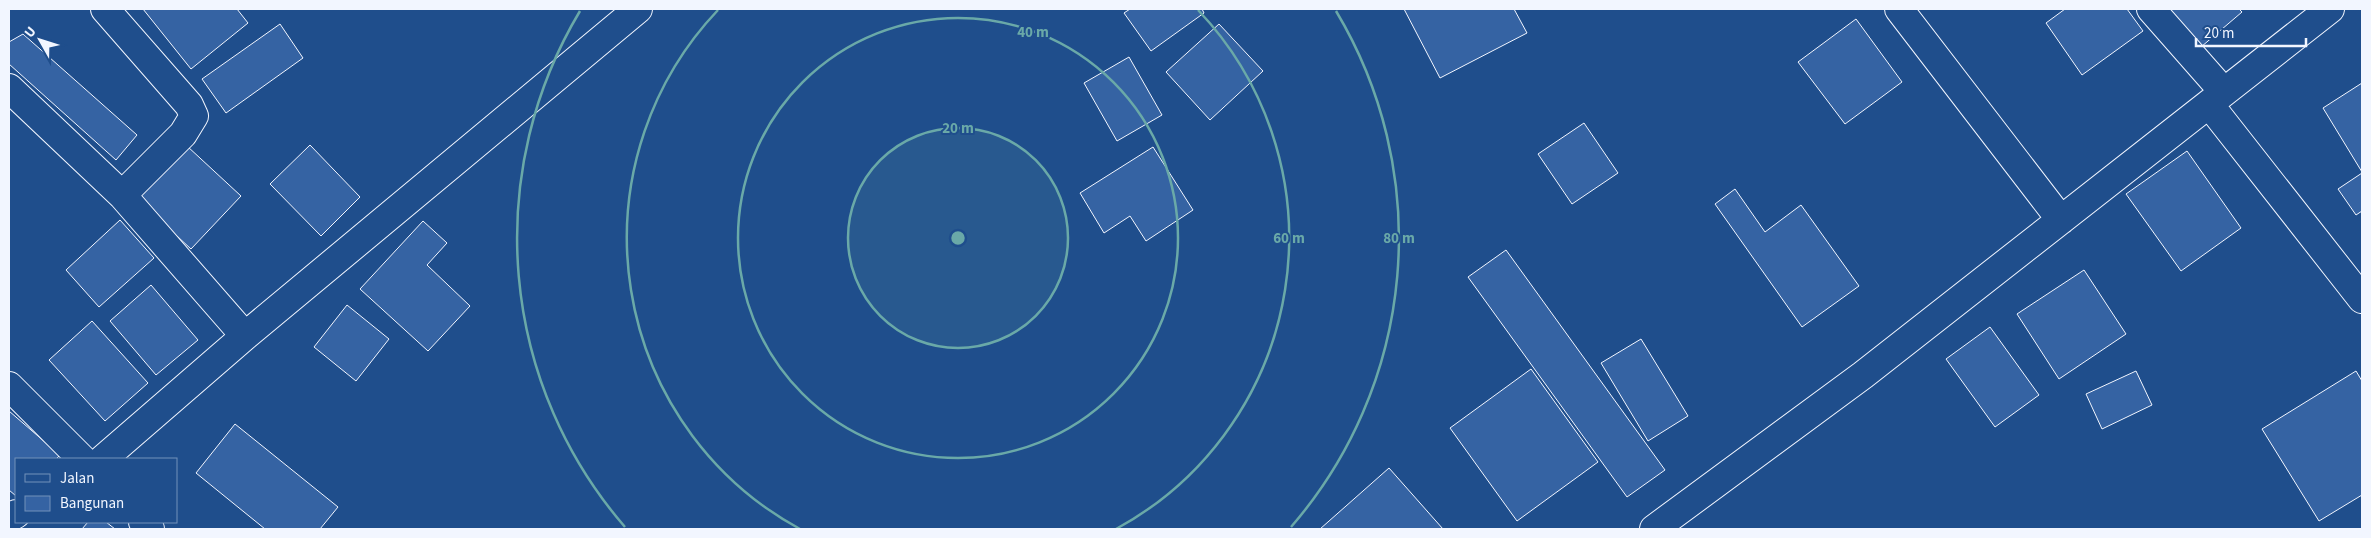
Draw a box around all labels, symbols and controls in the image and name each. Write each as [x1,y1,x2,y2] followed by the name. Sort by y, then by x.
[15,15,65,65] north arrow
[2196,15,2306,47] scale bar
[1017,22,1049,43] text: 40 m
[20,23,41,42] text: U
[2204,23,2234,44] text: 20 m
[942,118,974,139] text: 20 m
[1273,228,1305,249] text: 60 m
[1383,228,1415,249] text: 80 m
[949,229,967,247] centre of rings
[15,458,178,523] legend
[60,468,94,489] text: Jalan
[60,493,124,514] text: Bangunan

